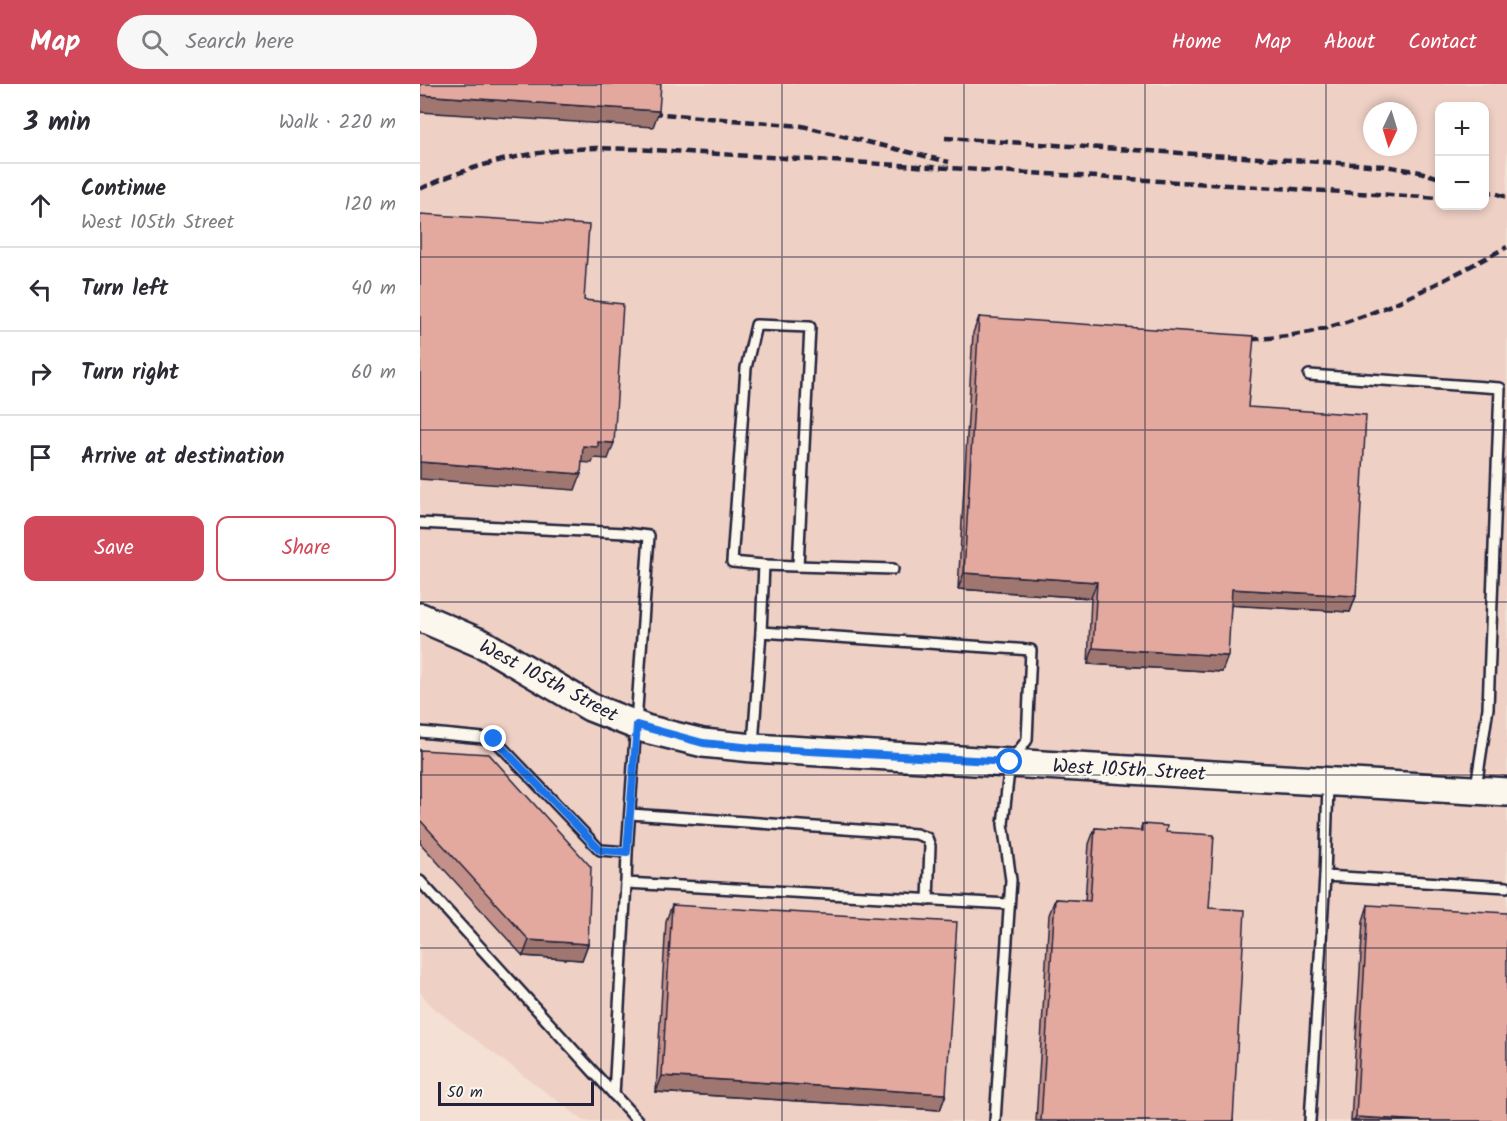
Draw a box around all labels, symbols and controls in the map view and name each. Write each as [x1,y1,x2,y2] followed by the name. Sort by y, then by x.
[117,15,537,69] search box
[30,20,81,65] text: Map
[186,25,294,60] text: Search here
[138,26,171,59] icon: search
[1172,26,1221,59] text: Home
[1254,26,1291,59] text: Map
[1324,26,1375,59] text: About
[1408,26,1477,59] text: Contact
[24,102,91,144] text: 3 min
[1363,102,1417,156] north arrow
[1435,102,1489,210] map controls
[1435,102,1489,156] button: +
[279,107,396,139] text: Walk · 220 m
[1435,156,1489,210] button: −
[81,172,166,207] text: Continue
[24,189,57,222] icon: ahead
[344,189,396,221] text: 120 m
[81,207,234,239] text: West 105th Street
[81,272,168,307] text: Turn left
[24,273,57,306] icon: left
[351,273,396,305] text: 40 m
[81,356,179,391] text: Turn right
[24,357,57,390] icon: right
[351,357,396,389] text: 60 m
[81,440,284,475] text: Arrive at destination
[24,441,57,474] icon: arrive
[24,516,204,581] button: Save
[216,516,396,581] button: Share
[473,632,623,732] street label: West 105th Street
[480,725,506,751] route end
[996,748,1022,774] route start
[1052,751,1206,791] street label: West 105th Street
[438,1079,594,1106] scale bar
[447,1080,483,1105] text: 50 m

